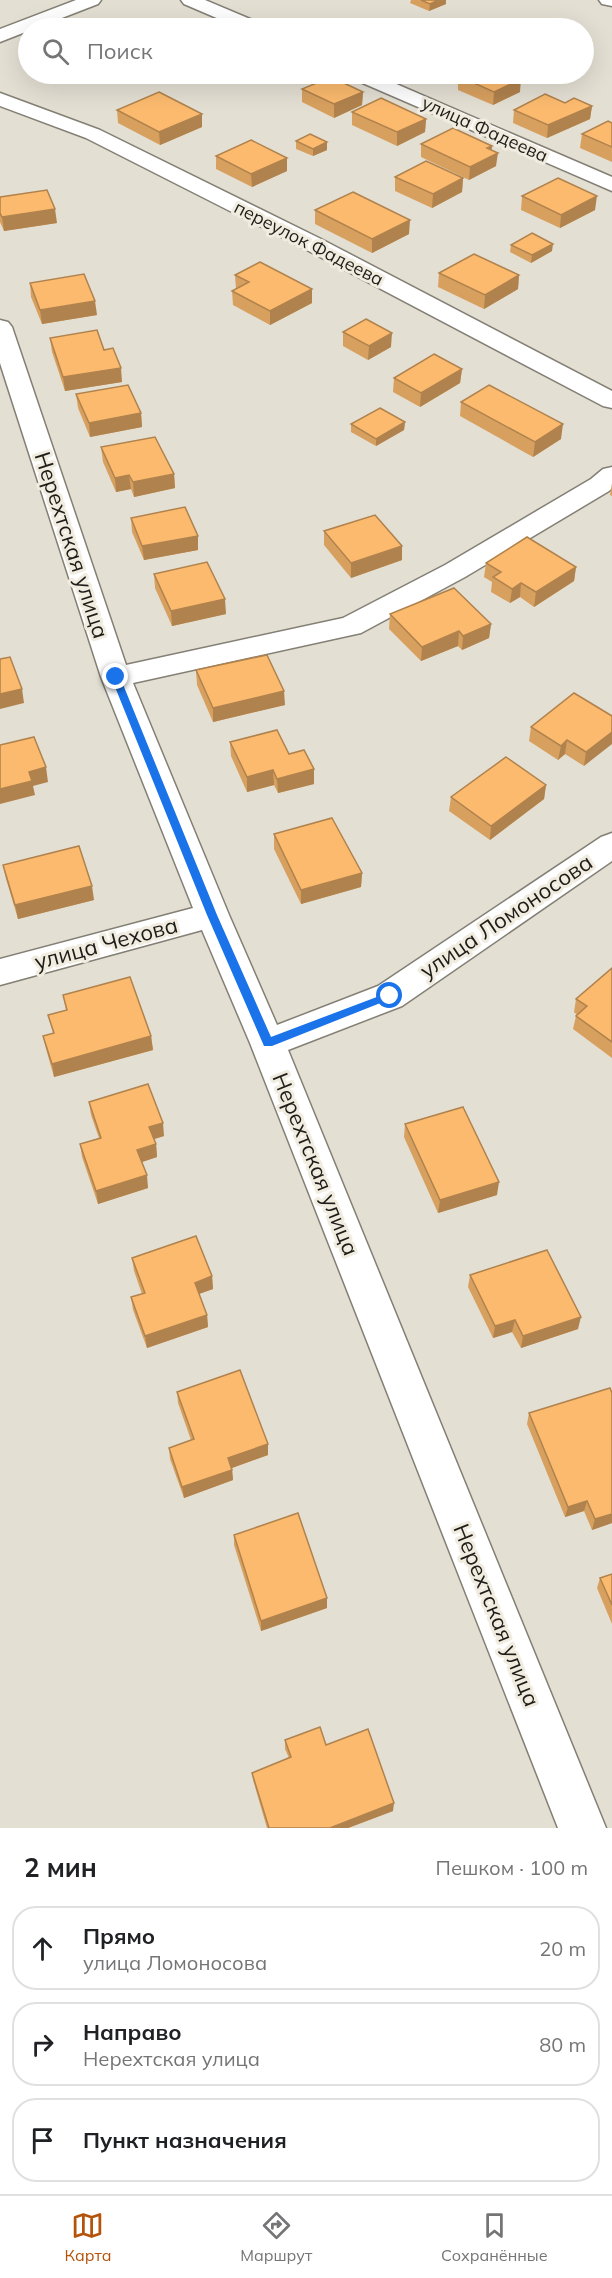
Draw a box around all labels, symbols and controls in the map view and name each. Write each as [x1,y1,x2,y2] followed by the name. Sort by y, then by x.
[18,18,594,84] search box
[39,35,72,68] icon: search
[87,37,153,65] text: Поиск
[418,91,552,167] street label: улица Фадеева
[230,195,388,291] street label: переулок Фадеева
[29,448,115,642] street label: Нерехтская улица
[102,663,128,689] route end
[414,848,598,984] street label: улица Ломоносова
[31,910,181,976] street label: улица Чехова
[376,982,402,1008] route start
[267,1069,365,1259] street label: Нерехтская улица
[448,1520,546,1710] street label: Нерехтская улица
[24,1851,97,1884] text: 2 мин
[436,1855,588,1880] text: Пешком · 100 m
[83,1922,155,1950] text: Прямо
[26,1932,59,1965] icon: ahead
[539,1936,586,1961] text: 20 m
[83,1950,267,1975] text: улица Ломоносова
[83,2018,181,2046] text: Направо
[26,2028,59,2061] icon: right
[539,2032,586,2057] text: 80 m
[83,2046,260,2071] text: Нерехтская улица
[26,2124,59,2157] icon: arrive
[83,2126,287,2154] text: Пункт назначения
[64,2209,111,2265] tab: Карта
[240,2209,312,2265] tab: Маршрут
[441,2209,548,2265] tab: Сохранённые

